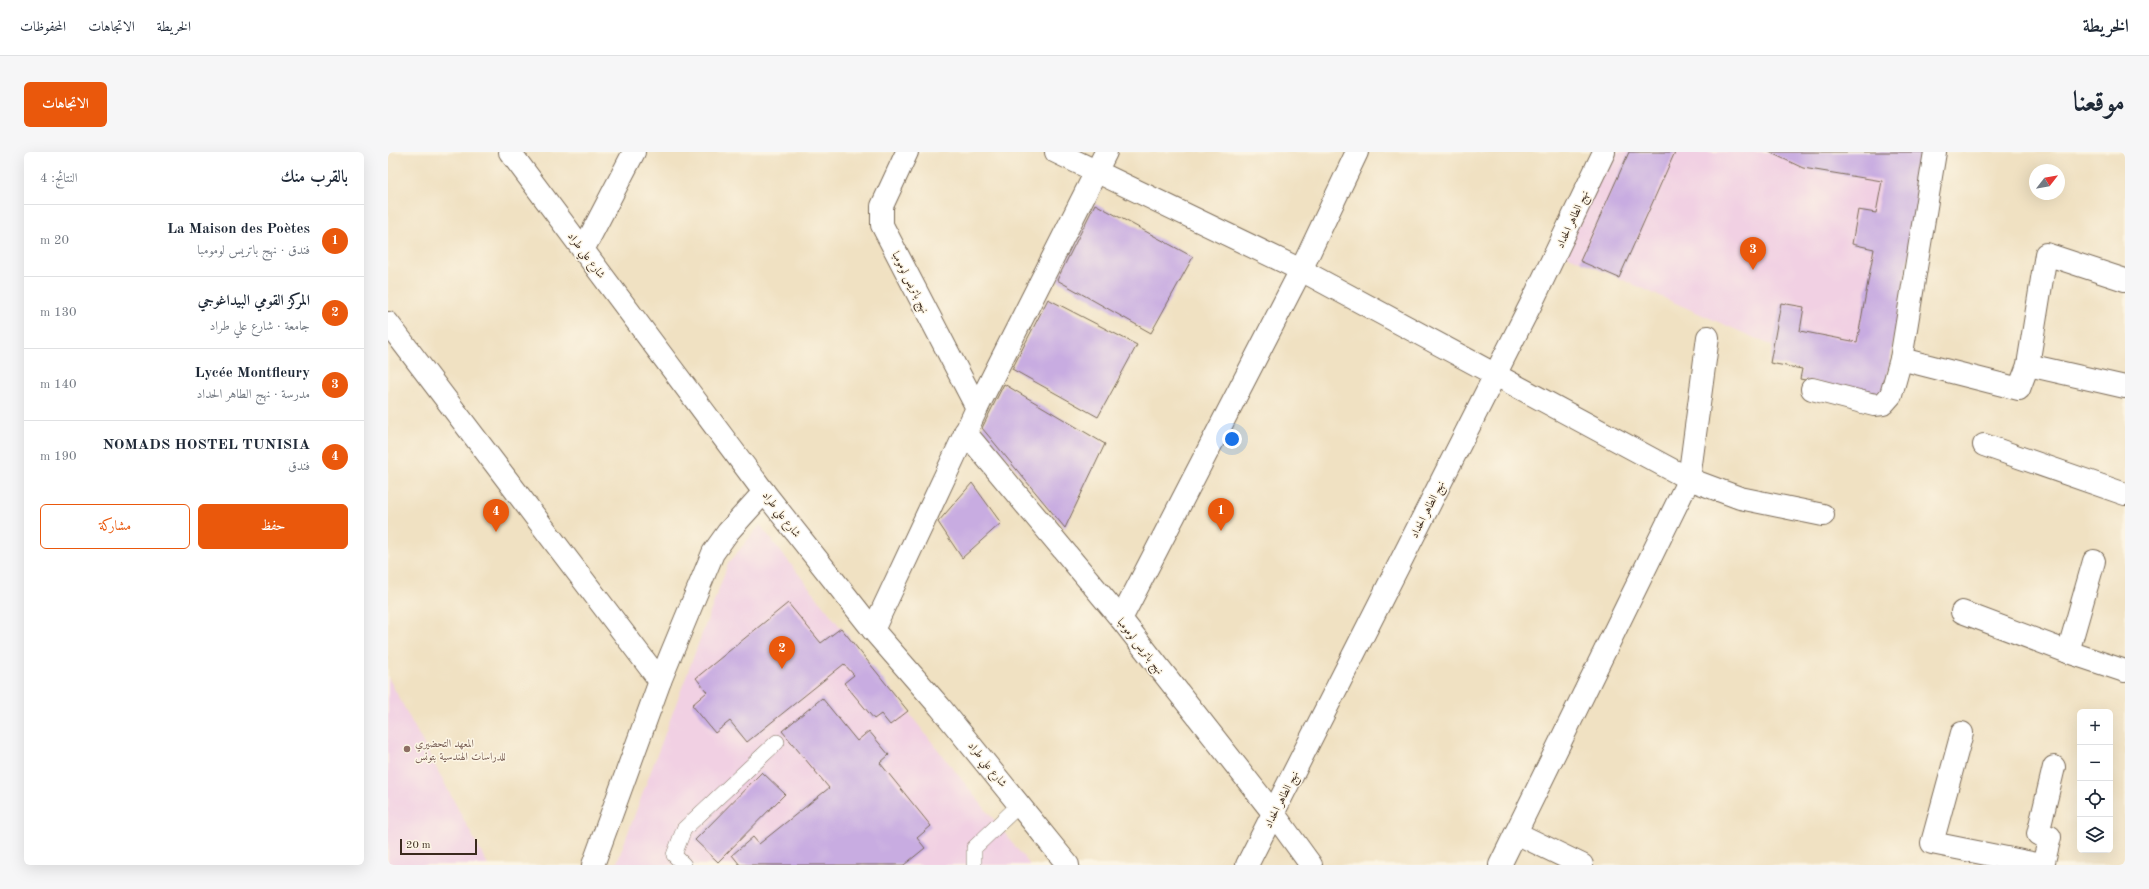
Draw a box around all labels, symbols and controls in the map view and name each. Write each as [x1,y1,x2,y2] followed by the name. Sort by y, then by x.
[2083,18,2129,37] text: الخريطة
[20,20,66,34] text: المحفوظات
[88,20,135,34] text: الاتجاهات
[157,20,191,34] text: الخريطة
[24,82,107,127] button: الاتجاهات
[2073,90,2125,118] text: موقعنا
[2029,164,2065,200] north arrow
[280,169,348,186] text: بالقرب منك
[40,172,78,185] text: النتائج: 4
[1555,189,1595,252] street label: نهج الطاهر الحداد
[167,222,310,237] text: La Maison des Poètes
[562,231,607,283] street label: شارع علي طراد
[40,234,69,247] text: 20 m
[331,234,339,247] text: 1
[1740,237,1766,270] pin: 3
[197,244,310,257] text: فندق · نهج باتريس لومومبا
[886,250,930,317] street label: نهج باتريس لومومبا
[198,294,310,309] text: المركز القومي البيداغوجي
[40,306,77,319] text: 130 m
[331,306,339,319] text: 2
[209,320,310,333] text: جامعة · شارع علي طراد
[195,366,310,381] text: Lycée Montfleury
[40,378,77,391] text: 140 m
[331,378,339,391] text: 3
[197,388,310,401] text: مدرسة · نهج الطاهر الحداد
[1222,429,1242,449] your location
[103,438,310,453] text: NOMADS HOSTEL TUNISIA
[40,450,77,463] text: 190 m
[331,450,339,463] text: 4
[288,460,310,473] text: فندق
[1409,479,1451,542] street label: نهج الطاهر الحداد
[757,490,802,542] street label: شارع علي طراد
[1208,498,1234,531] pin: 1
[483,499,509,532] pin: 4
[40,504,190,549] button: مشاركة
[198,504,348,549] button: حفظ
[1112,617,1165,679] street label: نهج باتريس لومومبا
[769,636,795,669] pin: 2
[2077,709,2113,853] map controls
[2077,709,2113,745] button: +
[415,739,506,764] place label: المعهد التحضيري للدراسات الهندسية بتونس
[962,740,1008,792] street label: شارع علي طراد
[402,744,412,754] marker: المعهد التحضيري للدراسات الهندسية بتونس
[2077,745,2113,781] button: −
[1263,769,1305,832] street label: نهج الطاهر الحداد
[2077,781,2113,817] button: locate
[2077,817,2113,853] button: layers
[400,837,477,856] scale bar
[406,840,431,851] text: 20 m

